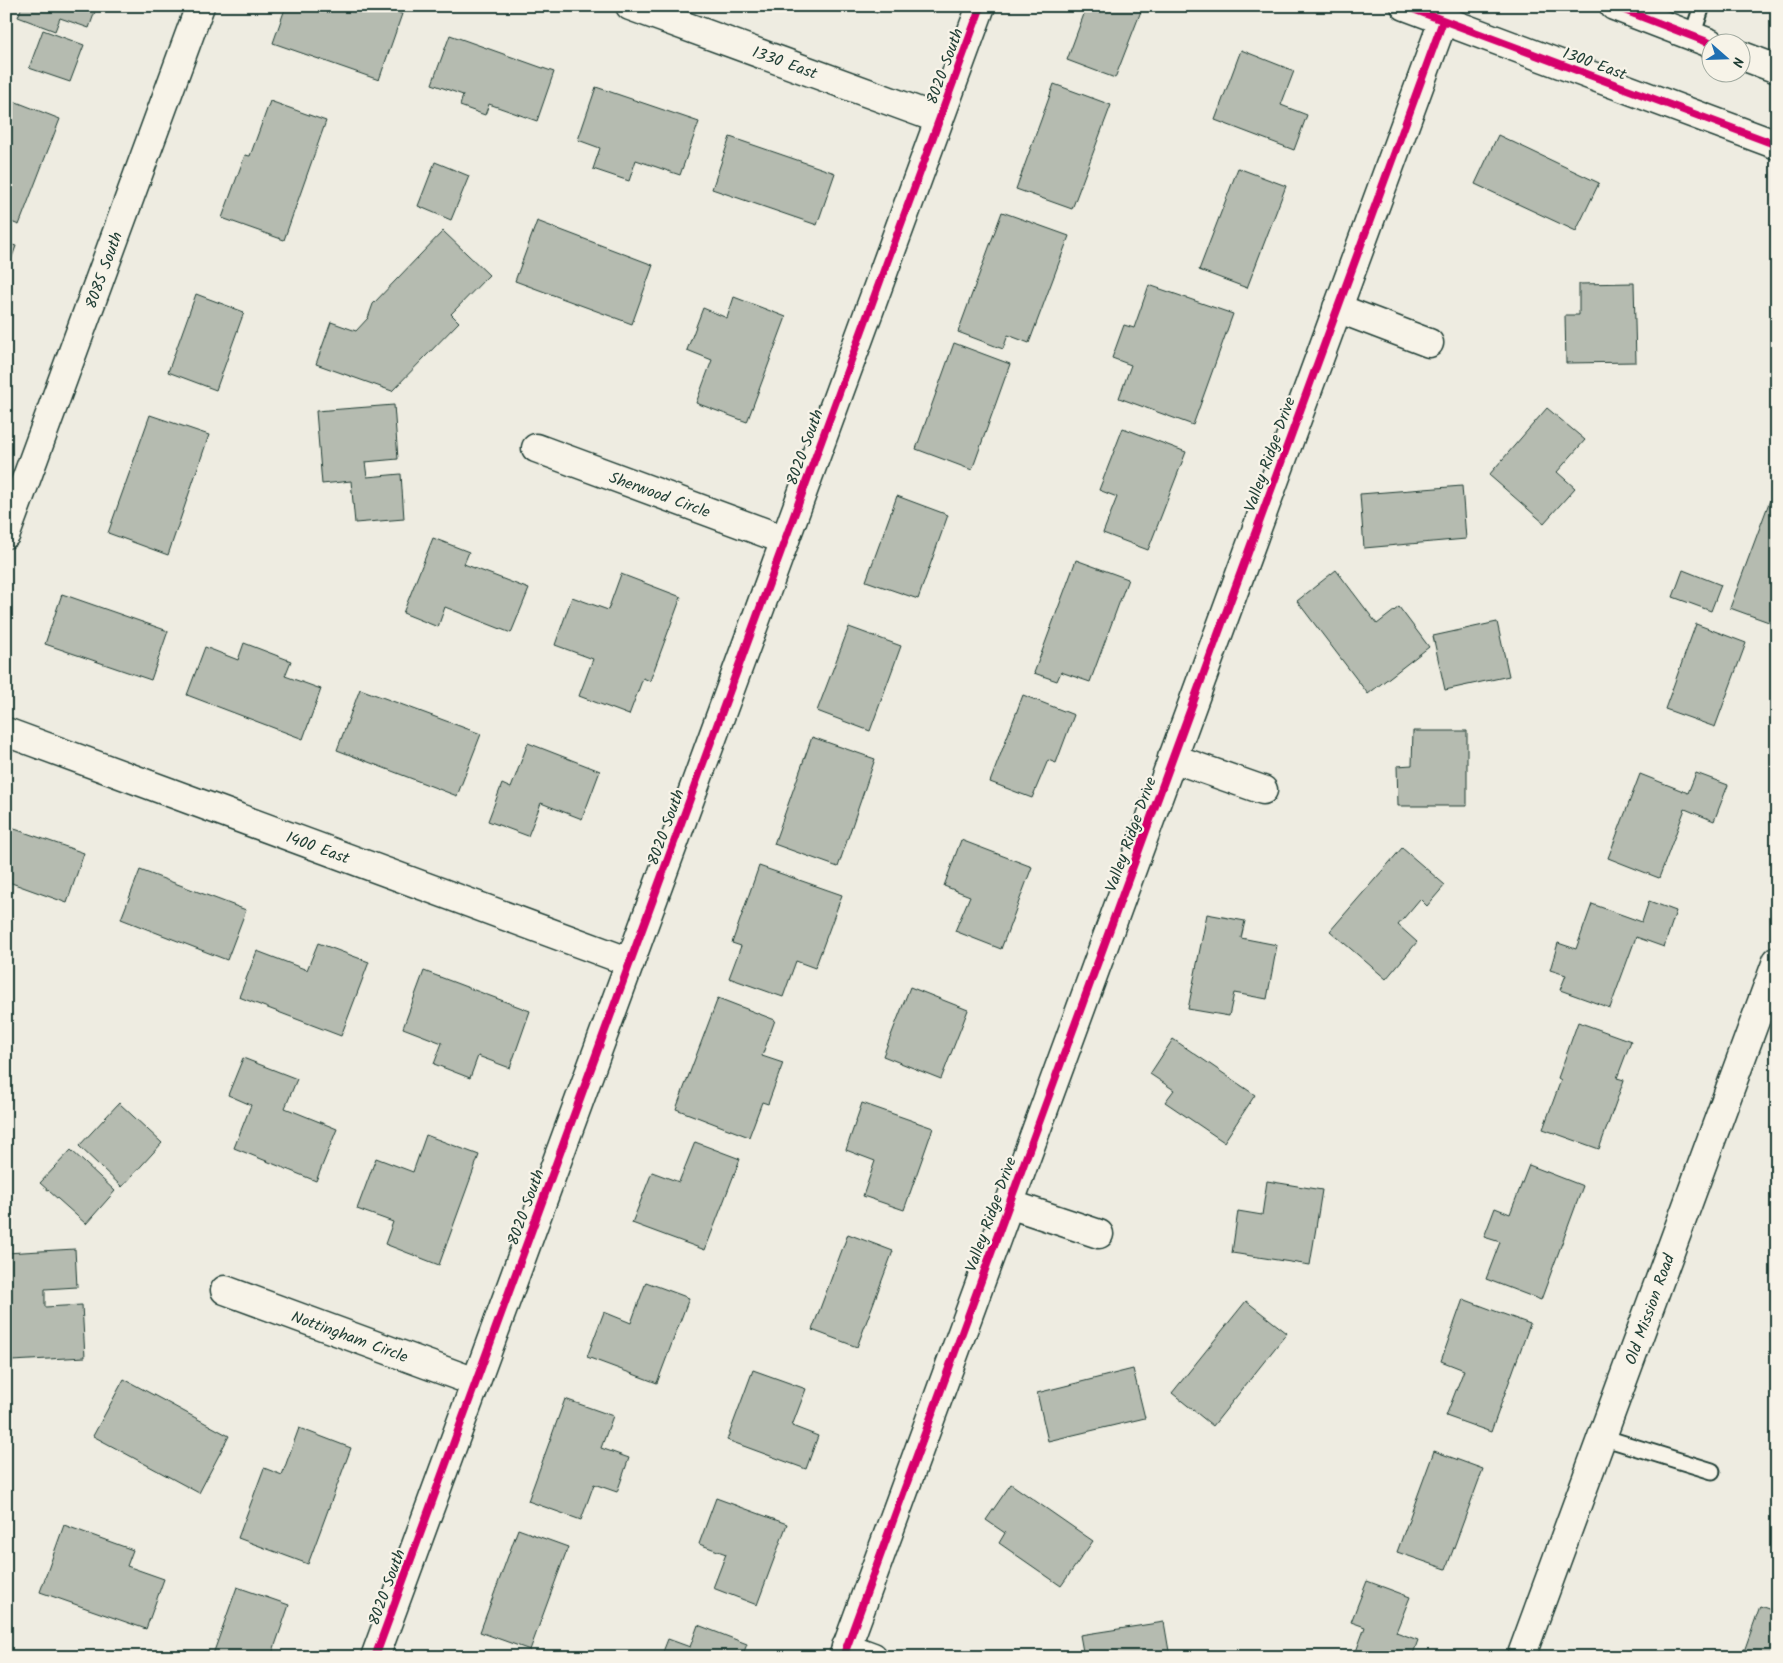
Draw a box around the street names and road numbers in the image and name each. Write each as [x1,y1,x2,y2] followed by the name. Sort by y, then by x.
[920,25,971,108] street label: 8020 South
[748,40,821,87] street label: 1330 East
[1559,41,1631,88] street label: 1300 East
[79,228,130,313] street label: 8085 South
[1238,394,1303,516] street label: Valley Ridge Drive
[780,406,831,489] street label: 8020 South
[605,466,714,525] street label: Sherwood Circle
[1099,774,1164,896] street label: Valley Ridge Drive
[641,786,692,869] street label: 8020 South
[282,825,354,872] street label: 1400 East
[959,1154,1024,1276] street label: Valley Ridge Drive
[501,1166,552,1249] street label: 8020 South
[1619,1250,1682,1368] street label: Old Mission Road
[288,1305,411,1370] street label: Nottingham Circle
[362,1546,413,1629] street label: 8020 South

